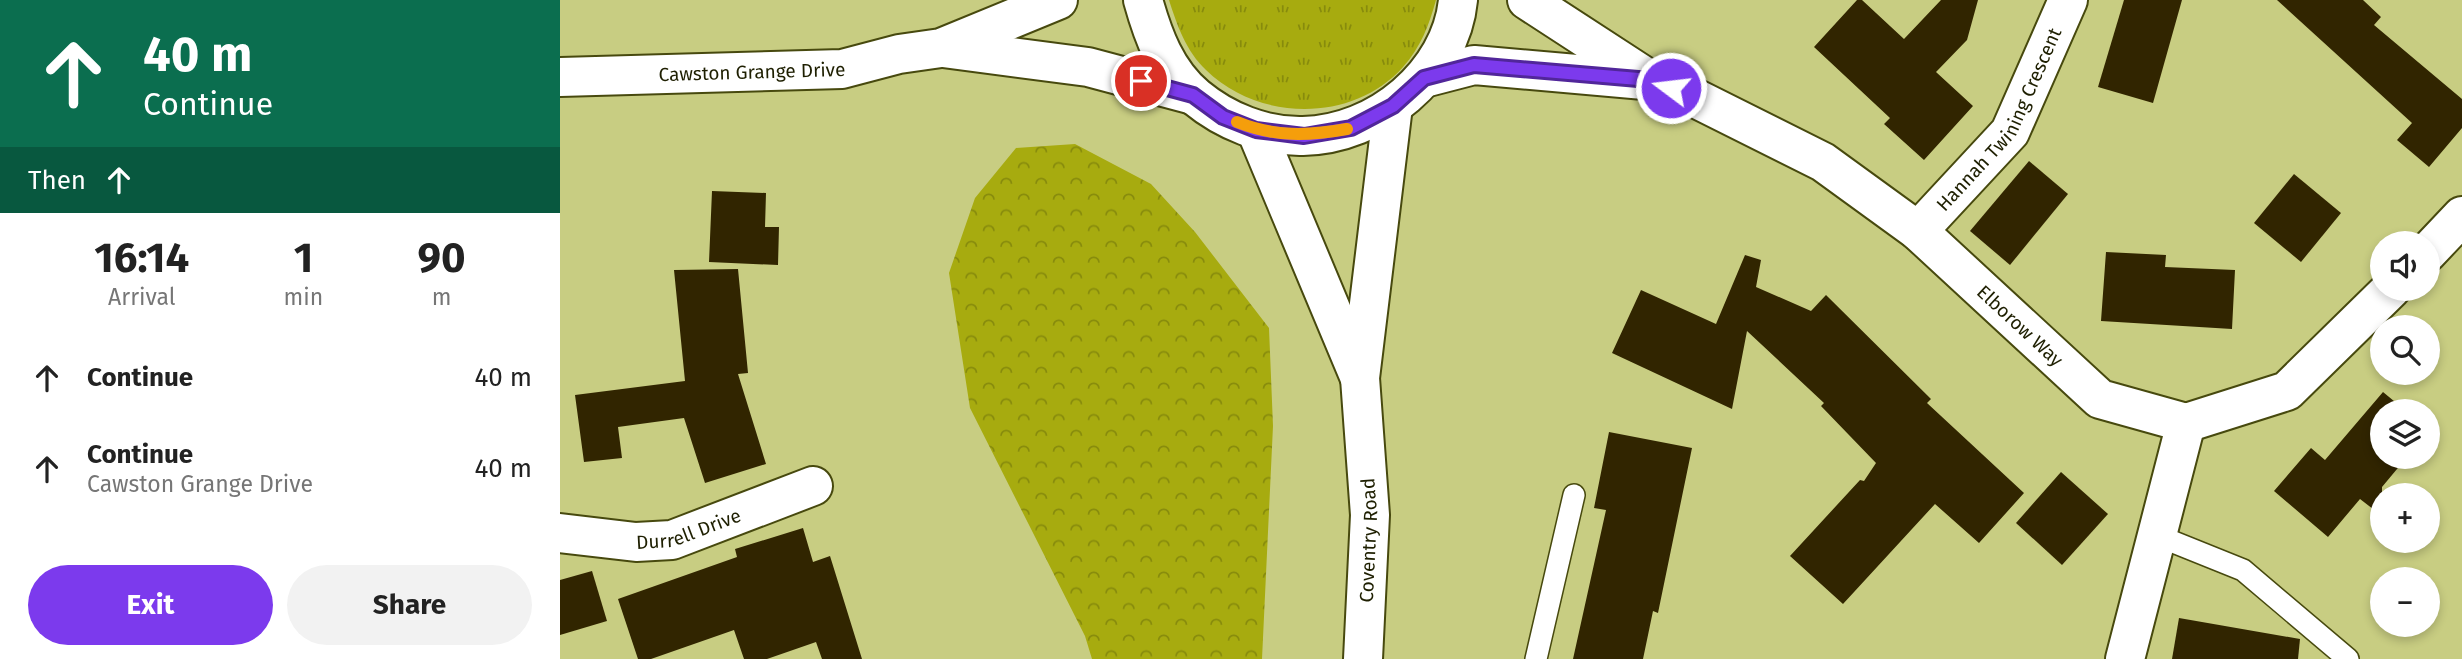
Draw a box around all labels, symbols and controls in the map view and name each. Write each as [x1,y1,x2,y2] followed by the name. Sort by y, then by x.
[1932,24,2067,216] street label: Hannah Twining Crescent
[143,25,252,84] text: 40 m
[28,28,119,119] icon: ahead
[1111,51,1171,111] pin
[1634,51,1708,125] position arrow
[658,58,846,86] street label: Cawston Grange Drive
[1122,62,1160,100] icon: arrive
[143,85,273,123] text: Continue
[100,161,138,199] icon: ahead
[28,165,86,196] text: Then
[2370,231,2440,637] map controls
[2370,231,2440,301] button: sound
[94,233,189,283] text: 16:14
[294,233,313,283] text: 1
[418,233,466,283] text: 90
[1972,280,2068,372] street label: Elborow Way
[108,283,176,311] text: Arrival
[284,283,323,311] text: min
[432,283,451,311] text: m
[2370,315,2440,385] button: search
[28,359,66,397] icon: ahead
[87,362,193,393] text: Continue
[474,362,532,393] text: 40 m
[2370,399,2440,469] button: layers
[87,439,193,470] text: Continue
[28,450,66,488] icon: ahead
[474,453,532,484] text: 40 m
[87,470,313,498] text: Cawston Grange Drive
[1355,477,1382,603] street label: Coventry Road
[2370,483,2440,553] button: +
[636,504,744,554] street label: Durrell Drive
[28,565,273,645] button: Exit
[287,565,532,645] button: Share
[2370,567,2440,637] button: −

